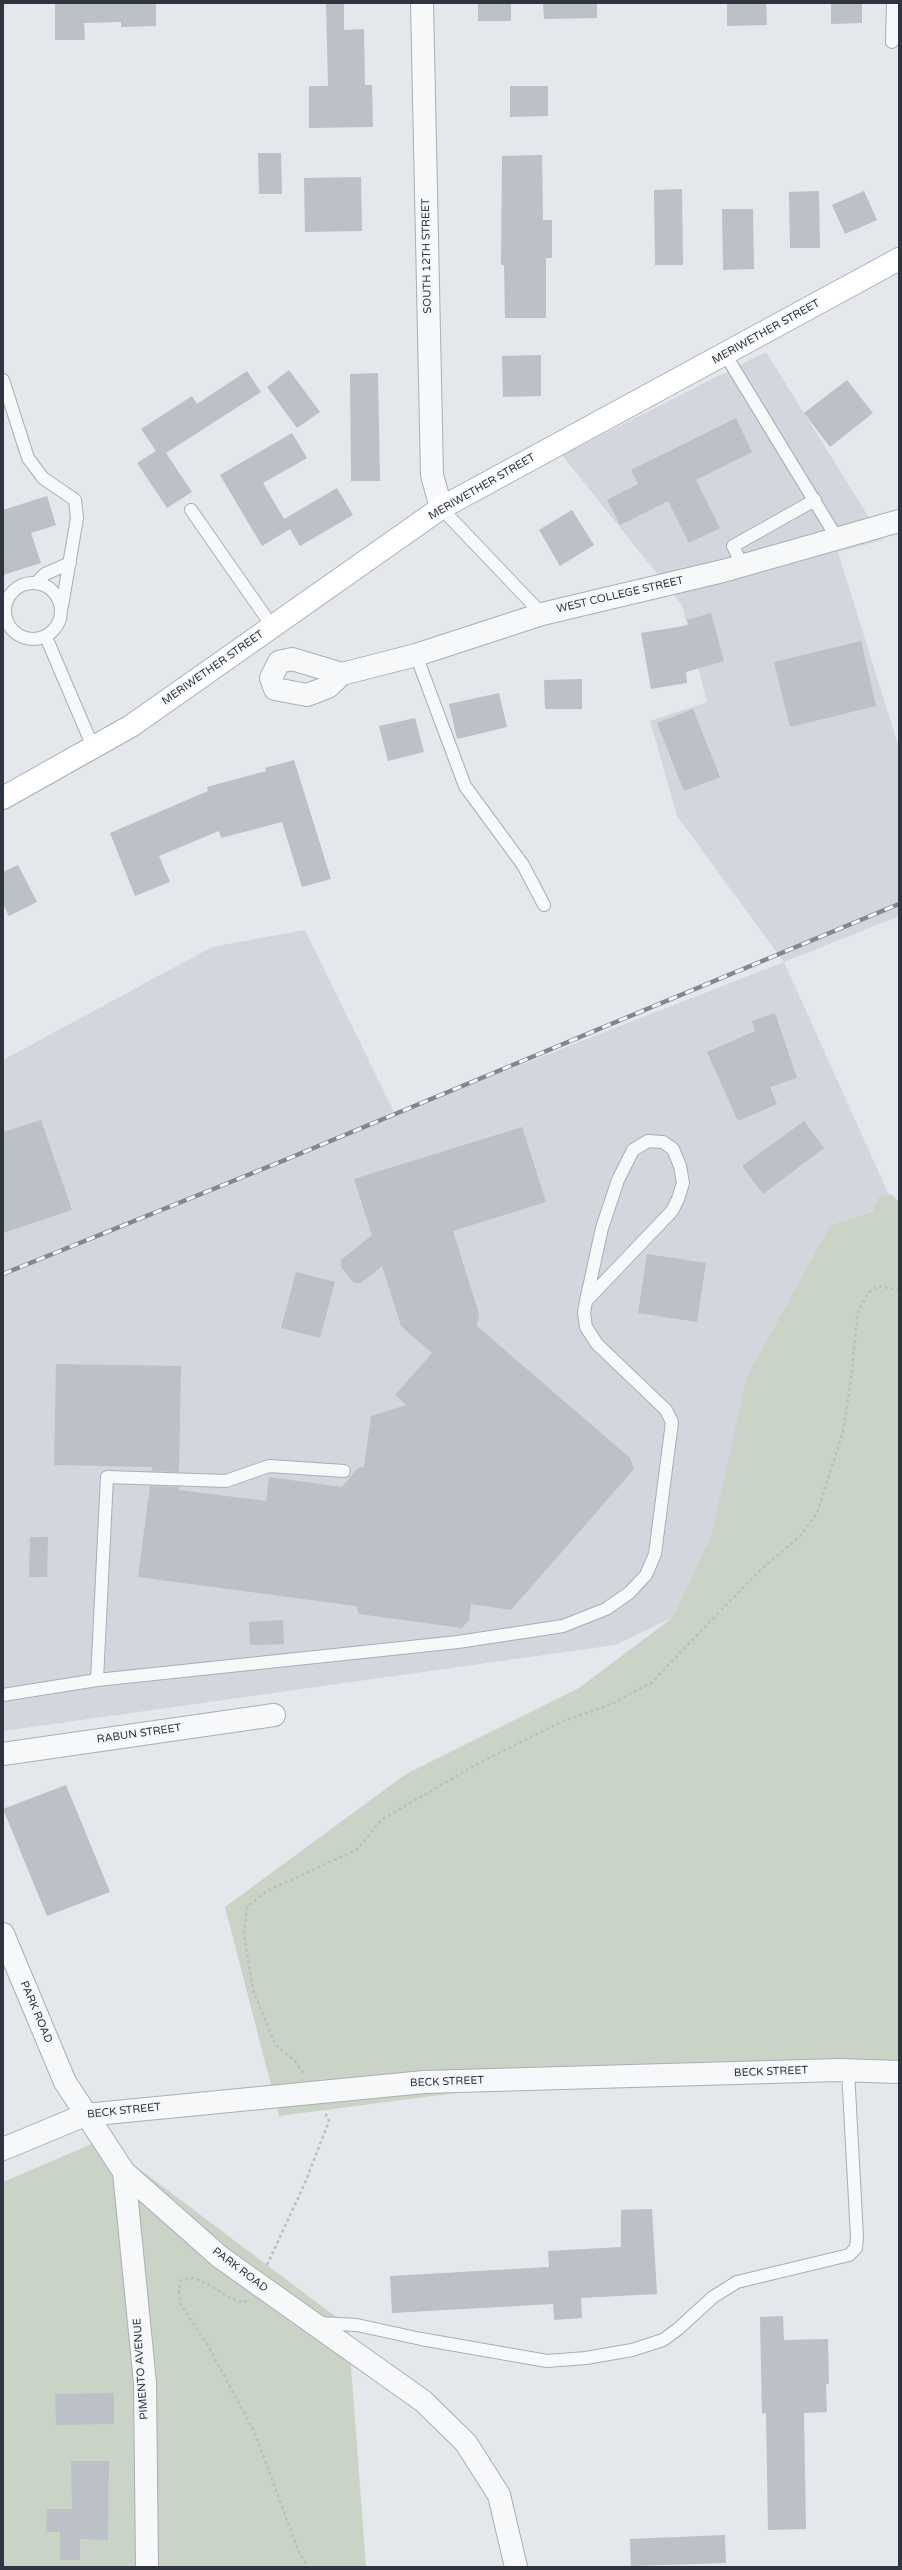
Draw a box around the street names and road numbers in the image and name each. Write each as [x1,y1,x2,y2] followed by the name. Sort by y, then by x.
[419,198,435,314] street label: SOUTH 12TH STREET
[710,297,822,367] street label: MERIWETHER STREET
[426,451,538,523] street label: MERIWETHER STREET
[555,574,685,616] street label: WEST COLLEGE STREET
[160,628,266,708] street label: MERIWETHER STREET
[96,1722,182,1746] street label: RABUN STREET
[17,1979,55,2045] street label: PARK ROAD
[734,2064,808,2080] street label: BECK STREET
[410,2074,484,2090] street label: BECK STREET
[86,2101,162,2121] street label: BECK STREET
[210,2245,270,2295] street label: PARK ROAD
[131,2318,151,2420] street label: PIMENTO AVENUE

